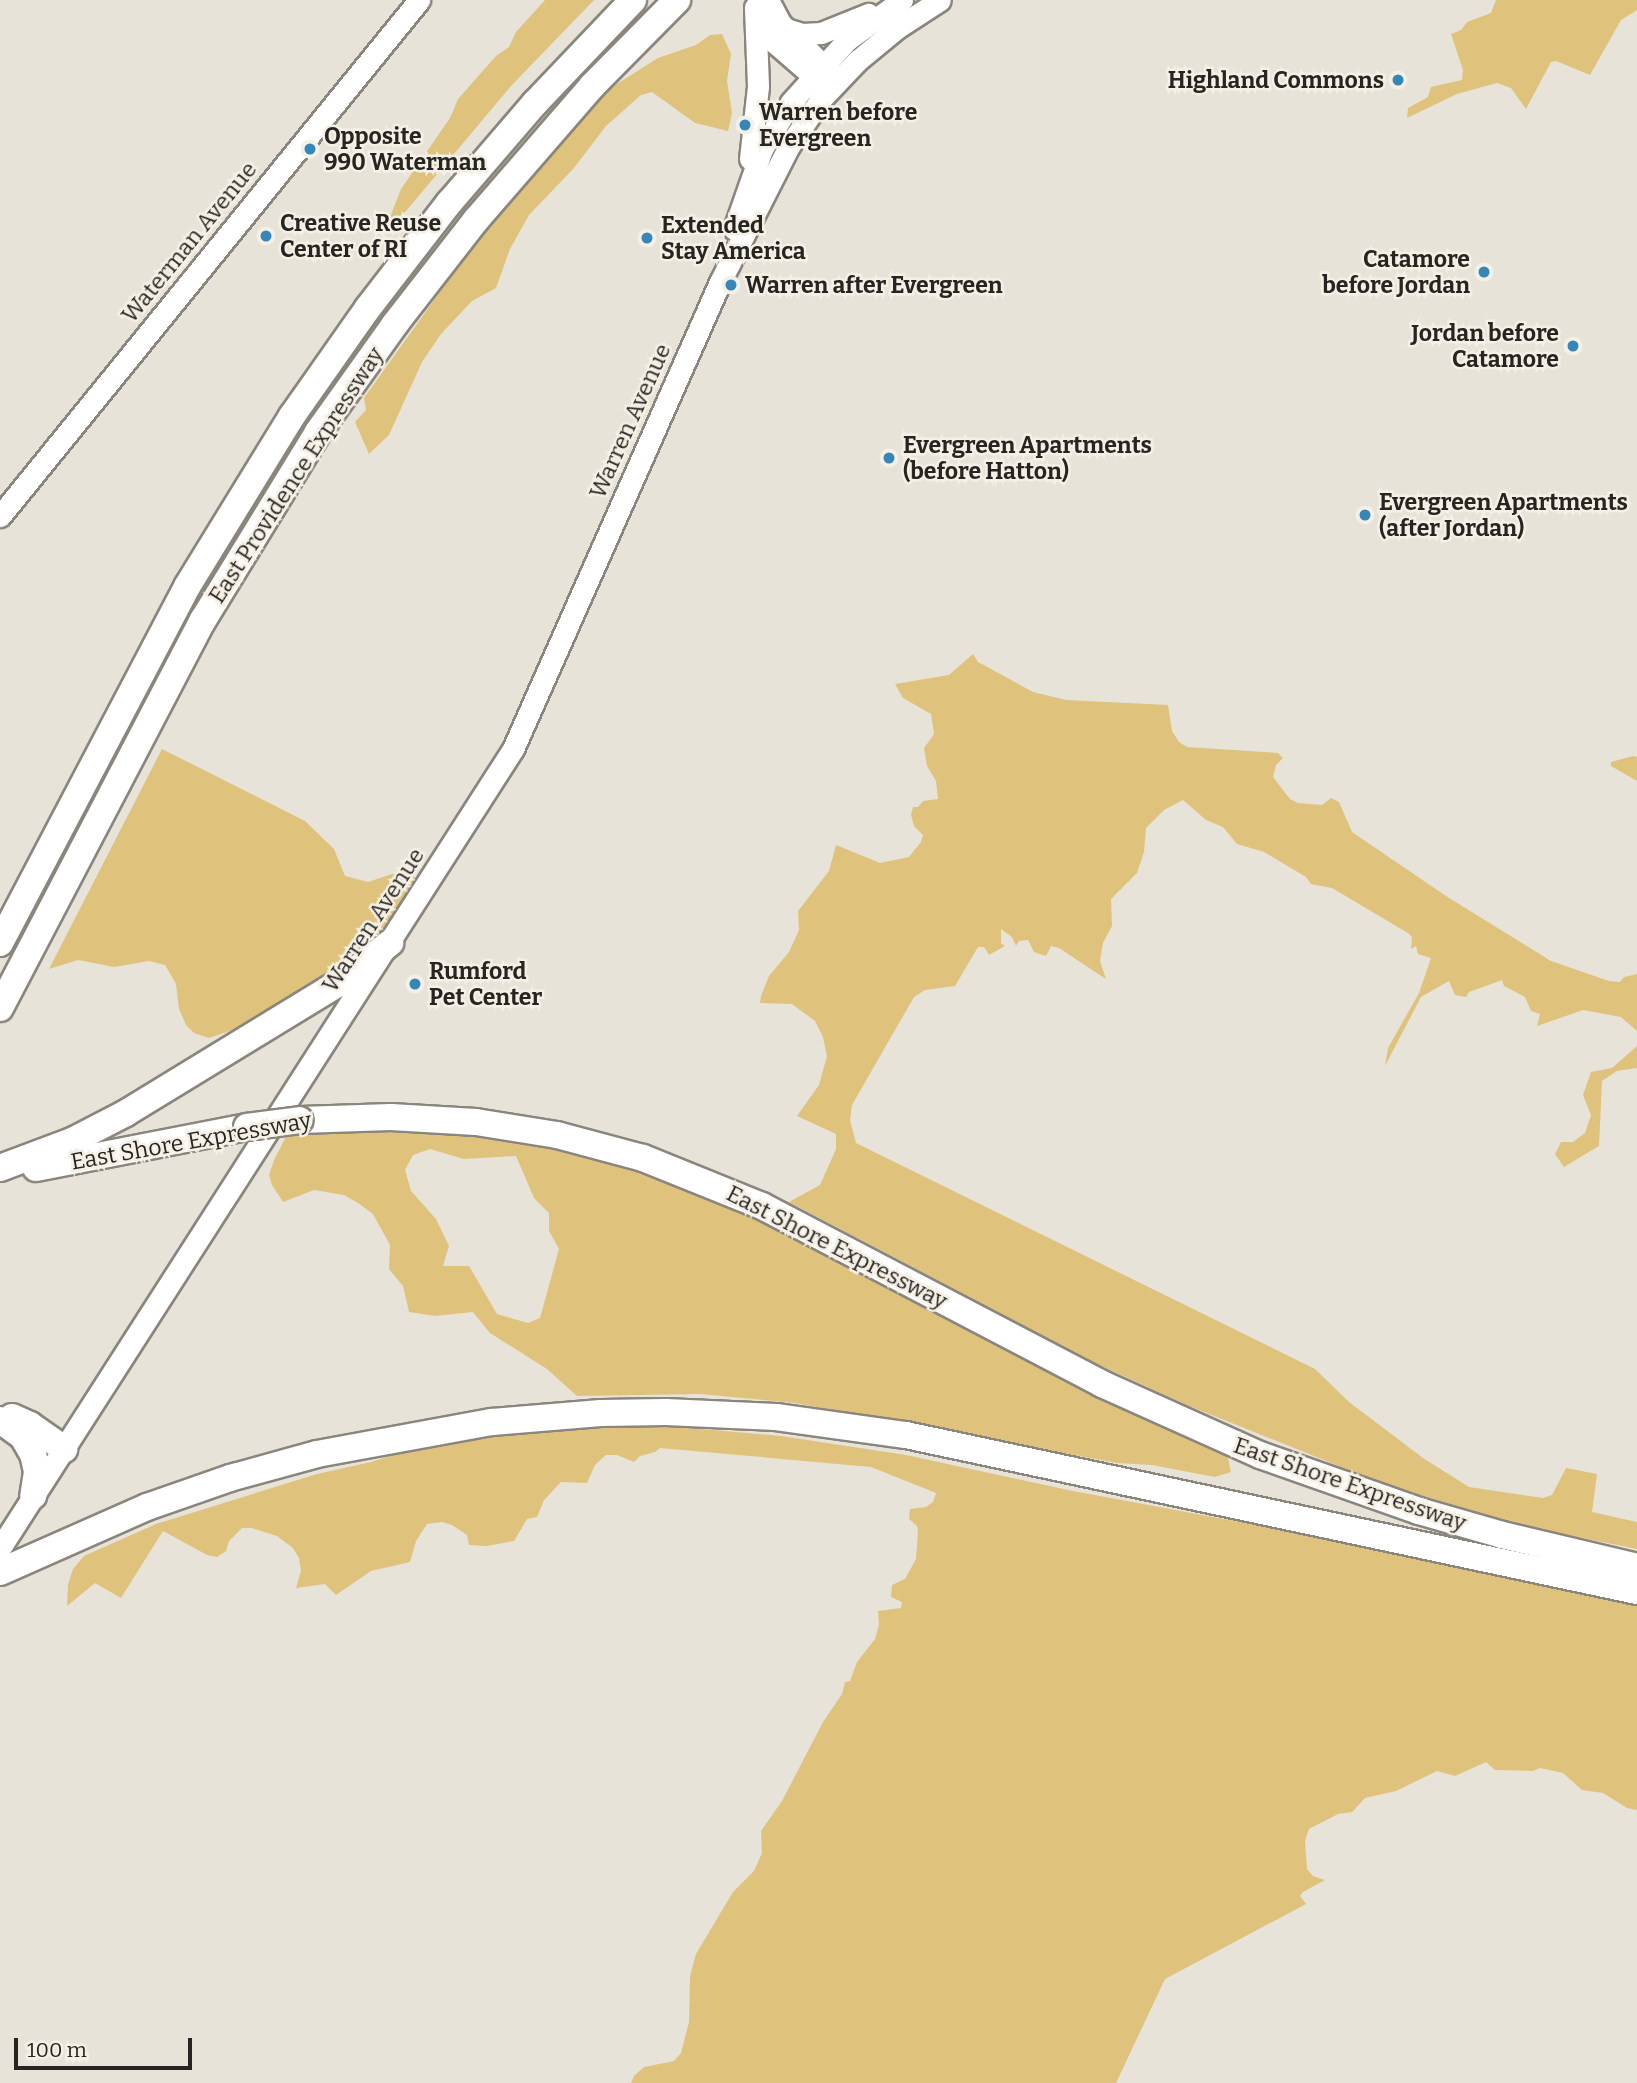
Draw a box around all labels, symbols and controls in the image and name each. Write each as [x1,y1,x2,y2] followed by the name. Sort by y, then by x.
[1168,66,1384,94] place label: Highland Commons
[1390,72,1406,88] marker: Highland Commons
[759,98,917,152] place label: Warren before Evergreen
[737,117,753,133] marker: Warren before Evergreen
[324,122,486,176] place label: Opposite 990 Waterman
[302,141,318,157] marker: Opposite 990 Waterman
[116,156,262,328] street label: Waterman Avenue
[280,209,441,263] place label: Creative Reuse Center of RI
[661,211,806,265] place label: Extended Stay America
[258,228,274,244] marker: Creative Reuse Center of RI
[639,230,655,246] marker: Extended Stay America
[1322,245,1470,299] place label: Catamore before Jordan
[1476,264,1492,280] marker: Catamore before Jordan
[745,271,1003,299] place label: Warren after Evergreen
[723,277,739,293] marker: Warren after Evergreen
[1411,319,1559,373] place label: Jordan before Catamore
[1565,338,1581,354] marker: Jordan before Catamore
[584,339,676,503] street label: Warren Avenue
[203,342,389,608] street label: East Providence Expressway
[903,431,1152,485] place label: Evergreen Apartments (before Hatton)
[881,450,897,466] marker: Evergreen Apartments (before Hatton)
[1379,488,1628,542] place label: Evergreen Apartments (after Jordan)
[1357,507,1373,523] marker: Evergreen Apartments (after Jordan)
[316,843,430,997] street label: Warren Avenue
[429,957,542,1011] place label: Rumford Pet Center
[407,976,423,992] marker: Rumford Pet Center
[68,1106,314,1176] street label: East Shore Expressway
[722,1179,952,1315] street label: East Shore Expressway
[1230,1431,1470,1537] street label: East Shore Expressway
[18,2024,196,2068] scale bar
[27,2037,87,2063] text: 100 m

